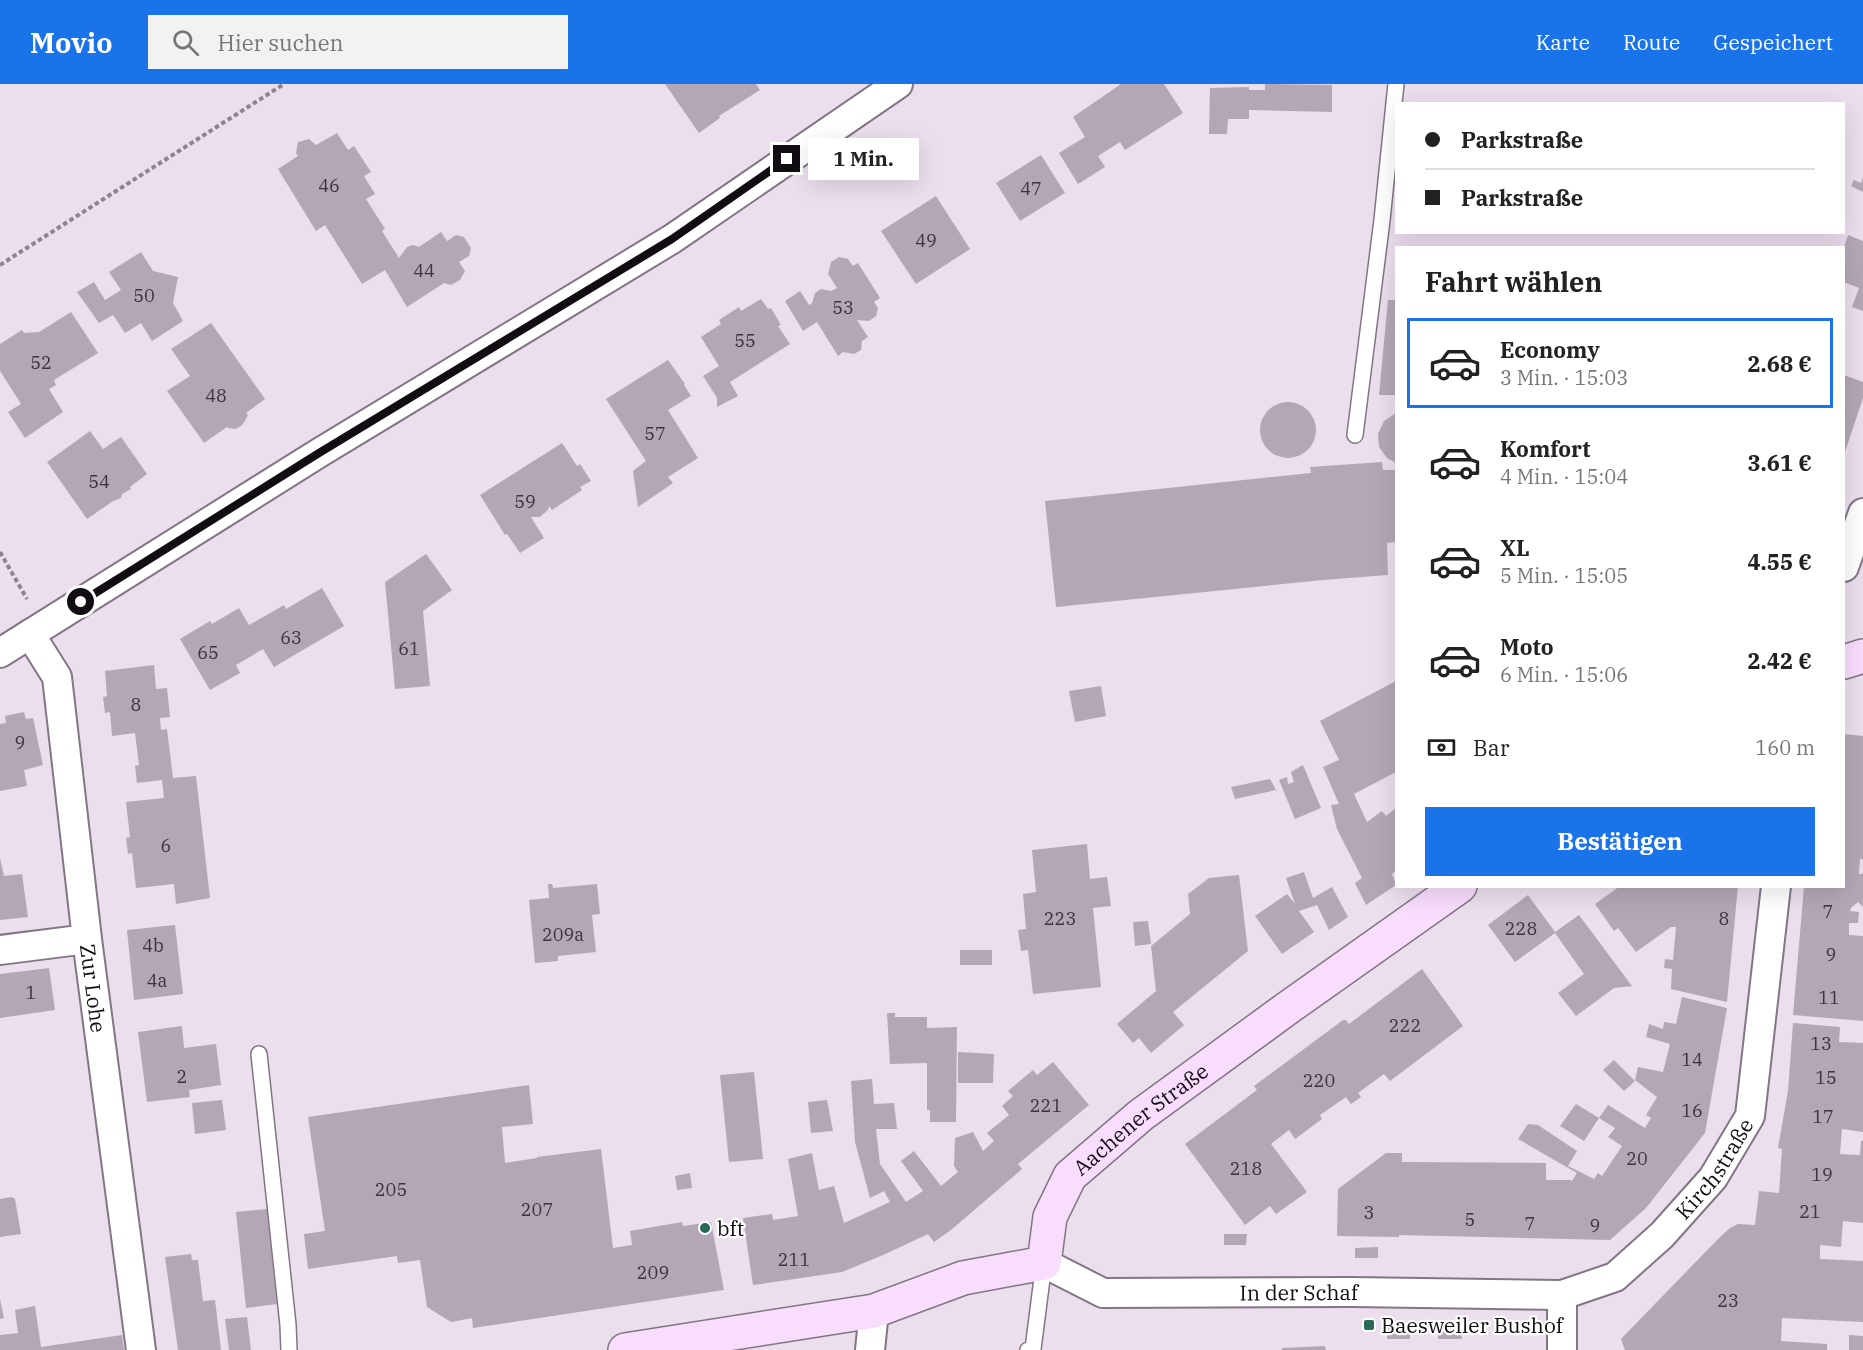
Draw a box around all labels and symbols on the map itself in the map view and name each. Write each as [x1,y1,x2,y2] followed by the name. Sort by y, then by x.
[808,138,919,180] callout: 1 Min.
[773,145,800,172] route end
[318,174,340,197] house number: 46
[1020,177,1042,200] house number: 47
[915,229,937,252] house number: 49
[413,259,435,282] house number: 44
[133,284,155,307] house number: 50
[832,296,854,319] house number: 53
[734,329,756,352] house number: 55
[30,351,52,374] house number: 52
[205,384,227,407] house number: 48
[644,422,666,445] house number: 57
[88,470,110,493] house number: 54
[514,490,536,513] house number: 59
[67,588,94,615] route start
[280,626,302,649] house number: 63
[398,637,420,660] house number: 61
[197,641,219,664] house number: 65
[131,693,141,716] house number: 8
[15,731,25,754] house number: 9
[161,834,171,857] house number: 6
[1823,900,1833,923] house number: 7
[1044,907,1076,930] house number: 223
[1719,907,1729,930] house number: 8
[1505,917,1537,940] house number: 228
[542,923,584,946] house number: 209a
[142,934,164,957] house number: 4b
[74,942,113,1034] street label: Zur Lohe
[1826,943,1836,966] house number: 9
[147,969,167,992] house number: 4a
[26,981,36,1004] house number: 1
[1818,986,1840,1009] house number: 11
[1389,1014,1421,1037] house number: 222
[1810,1032,1832,1055] house number: 13
[1681,1048,1703,1071] house number: 14
[1067,1057,1214,1181] street label: Aachener Straße
[177,1065,187,1088] house number: 2
[1815,1066,1837,1089] house number: 15
[1303,1069,1335,1092] house number: 220
[1030,1094,1062,1117] house number: 221
[1681,1099,1703,1122] house number: 16
[1812,1105,1834,1128] house number: 17
[1669,1113,1759,1225] street label: Kirchstraße
[1626,1147,1648,1170] house number: 20
[1230,1157,1262,1180] house number: 218
[1811,1163,1833,1186] house number: 19
[375,1178,407,1201] house number: 205
[521,1198,553,1221] house number: 207
[1799,1200,1821,1223] house number: 21
[1364,1201,1374,1224] house number: 3
[1465,1208,1475,1231] house number: 5
[1525,1212,1535,1235] house number: 7
[717,1214,744,1242] place label: bft
[1590,1214,1600,1237] house number: 9
[698,1221,712,1235] marker: bft
[778,1248,810,1271] house number: 211
[637,1261,669,1284] house number: 209
[1239,1278,1360,1306] street label: In der Schaf
[1717,1289,1739,1312] house number: 23
[1381,1311,1565,1339] place label: Baesweiler Bushof
[1362,1318,1376,1332] marker: Baesweiler Bushof

